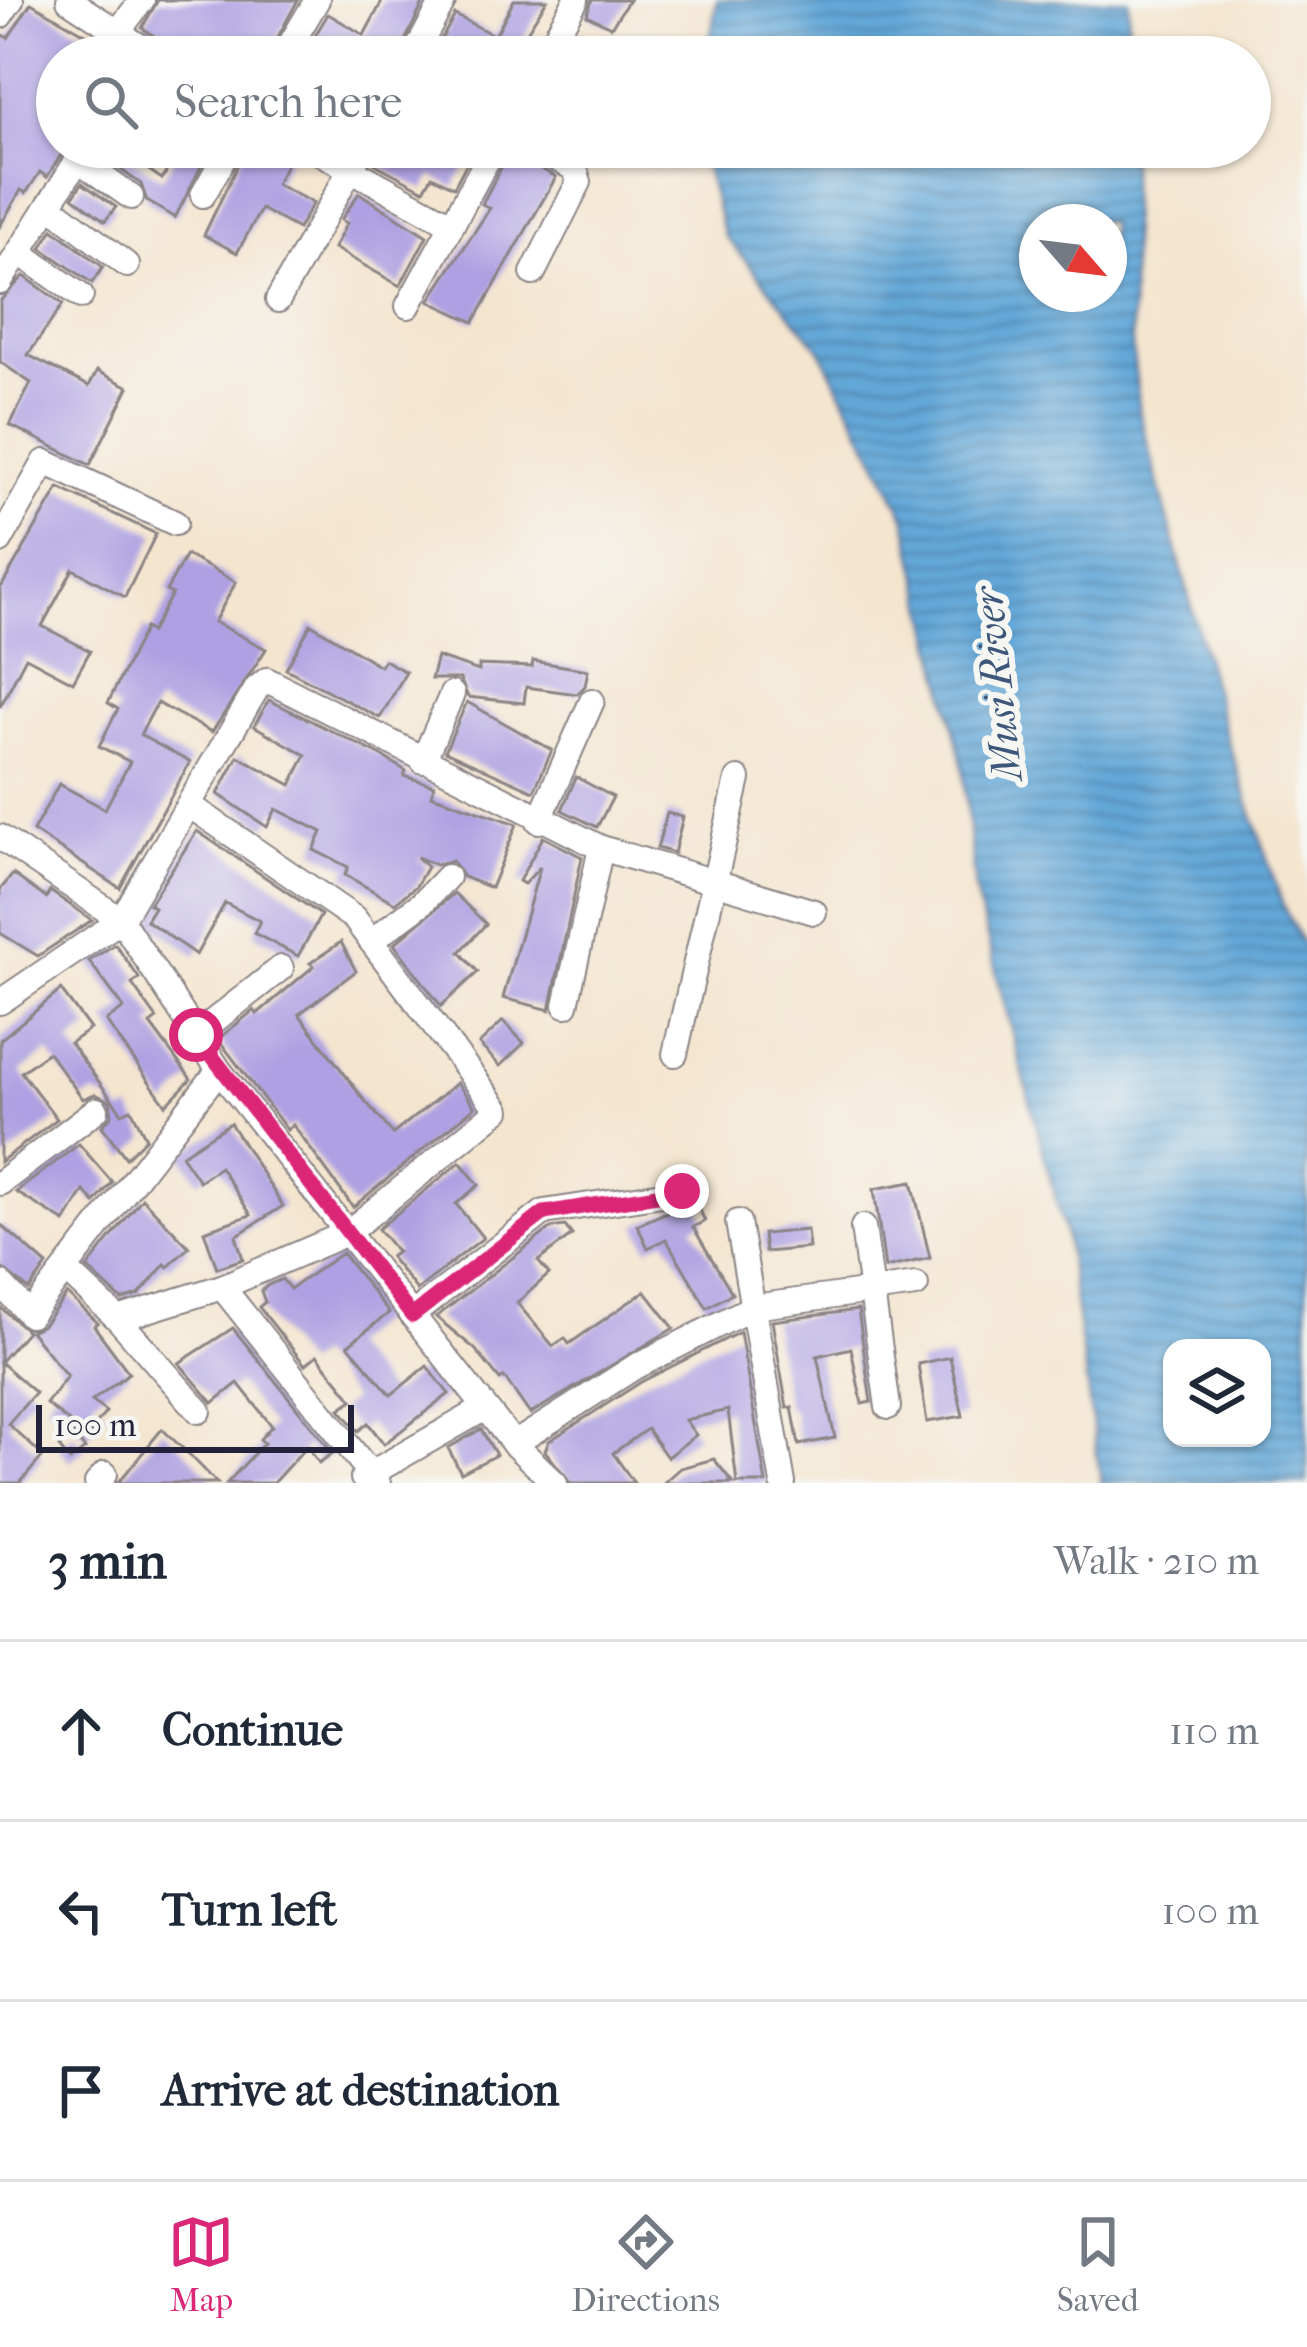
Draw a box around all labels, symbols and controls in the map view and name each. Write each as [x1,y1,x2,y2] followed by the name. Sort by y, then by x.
[36,36,1271,168] search box
[78,69,144,135] icon: search
[174,76,402,129] text: Search here
[1019,204,1127,312] north arrow
[963,582,1033,786] water label: Musi River
[169,1008,223,1062] route start
[655,1164,709,1218] route end
[1163,1339,1271,1447] map controls
[1163,1339,1271,1447] button: layers
[36,1399,354,1452] scale bar
[54,1406,137,1445] text: 100 m
[48,1531,167,1591] text: 3 min
[1054,1538,1259,1584] text: Walk · 210 m
[48,1698,114,1764] icon: ahead
[162,1704,343,1757] text: Continue
[1169,1708,1259,1754] text: 110 m
[48,1878,114,1944] icon: left
[162,1884,337,1937] text: Turn left
[1161,1888,1259,1934] text: 100 m
[48,2058,114,2124] icon: arrive
[162,2064,559,2117] text: Arrive at destination
[168,2209,234,2320] tab: Map
[571,2209,720,2320] tab: Directions
[1057,2209,1139,2320] tab: Saved

